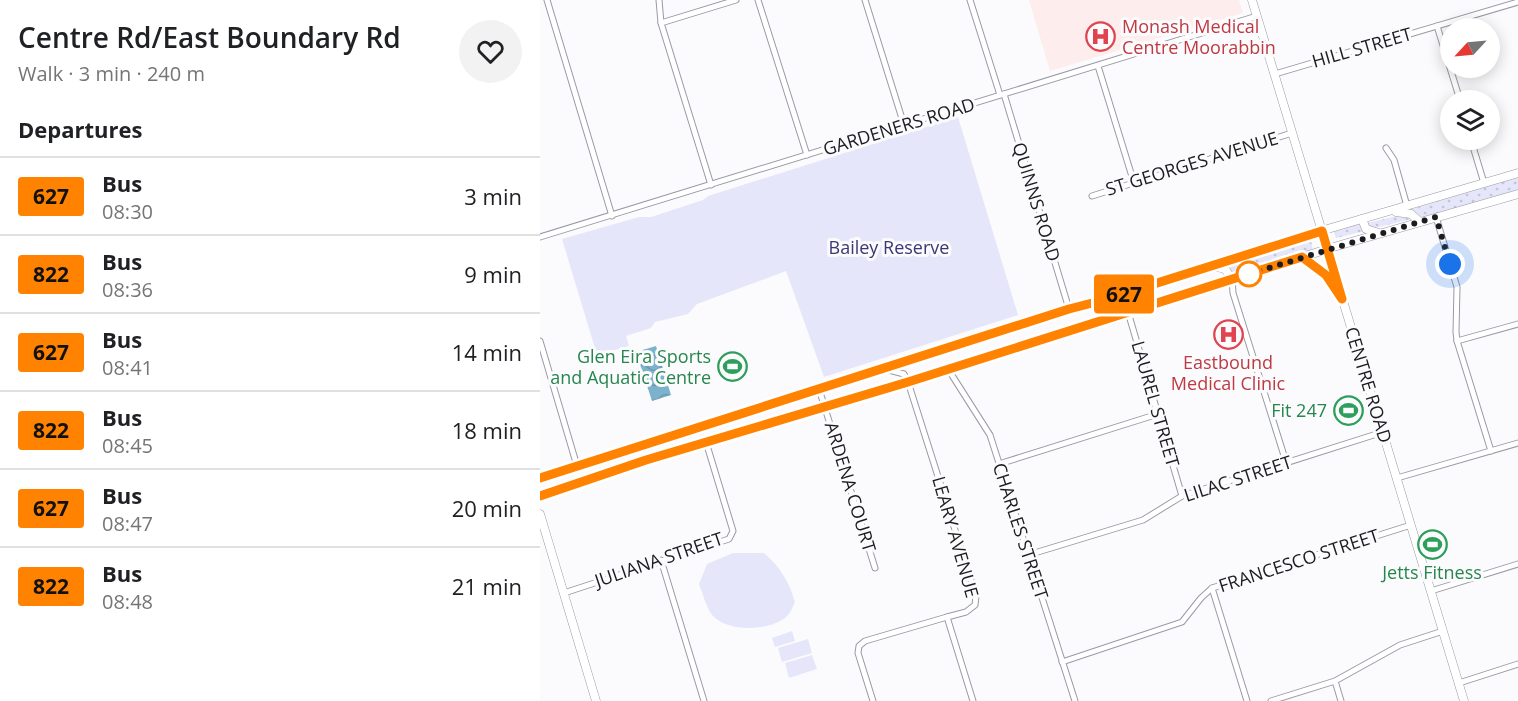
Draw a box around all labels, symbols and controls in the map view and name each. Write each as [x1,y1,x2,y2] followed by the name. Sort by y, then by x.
[1122,14,1276,59] place label: Monash Medical Centre Moorabbin
[18,18,401,56] text: Centre Rd/East Boundary Rd
[1440,18,1500,78] north arrow
[1440,18,1500,150] map controls
[459,20,522,83] button: heart
[1085,21,1117,53] hospital icon: Monash Medical Centre Moorabbin
[1309,21,1414,73] street label: HILL STREET
[18,60,205,87] text: Walk · 3 min · 240 m
[1440,90,1500,150] button: layers
[820,92,977,161] street label: GARDENERS ROAD
[18,114,142,144] text: Departures
[1103,125,1281,201] street label: ST GEORGES AVENUE
[1007,139,1066,264] street label: QUINNS ROAD
[102,168,142,198] text: Bus
[464,181,522,211] text: 3 min
[33,182,69,210] text: 627
[102,198,153,225] text: 08:30
[829,235,949,259] park label: Bailey Reserve
[102,246,142,276] text: Bus
[1435,249,1465,279] your location
[464,259,522,289] text: 9 min
[33,260,69,288] text: 822
[1236,261,1262,287] unlabelled marker
[1090,274,1158,314] line badge: 627
[102,276,153,303] text: 08:36
[1106,280,1142,308] text: 627
[1212,318,1244,350] hospital icon: Eastbound Medical Clinic
[102,324,142,354] text: Bus
[1340,324,1398,446] street label: CENTRE ROAD
[452,337,522,367] text: 14 min
[33,338,69,366] text: 627
[1127,338,1185,470] street label: LAUREL STREET
[550,344,711,389] place label: Glen Eira Sports and Aquatic Centre
[1171,350,1286,395] place label: Eastbound Medical Clinic
[716,351,748,383] sports icon: Glen Eira Sports and Aquatic Centre
[102,354,153,381] text: 08:41
[1332,395,1364,427] sports icon: Fit 247
[1271,398,1327,422] place label: Fit 247
[102,402,142,432] text: Bus
[452,415,522,445] text: 18 min
[33,416,69,444] text: 822
[820,419,882,555] street label: ARDENA COURT
[102,432,153,459] text: 08:45
[1181,449,1295,507] street label: LILAC STREET
[988,460,1054,602] street label: CHARLES STREET
[927,473,985,600] street label: LEARY AVENUE
[102,480,142,510] text: Bus
[452,493,522,523] text: 20 min
[33,494,69,522] text: 627
[102,510,153,537] text: 08:47
[1215,523,1382,597] street label: FRANCESCO STREET
[589,526,726,593] street label: JULIANA STREET
[1416,528,1448,560] sports icon: Jetts Fitness
[102,558,142,588] text: Bus
[1380,560,1482,584] place label: Jetts Fitness
[452,571,522,601] text: 21 min
[33,572,69,600] text: 822
[102,588,153,615] text: 08:48

